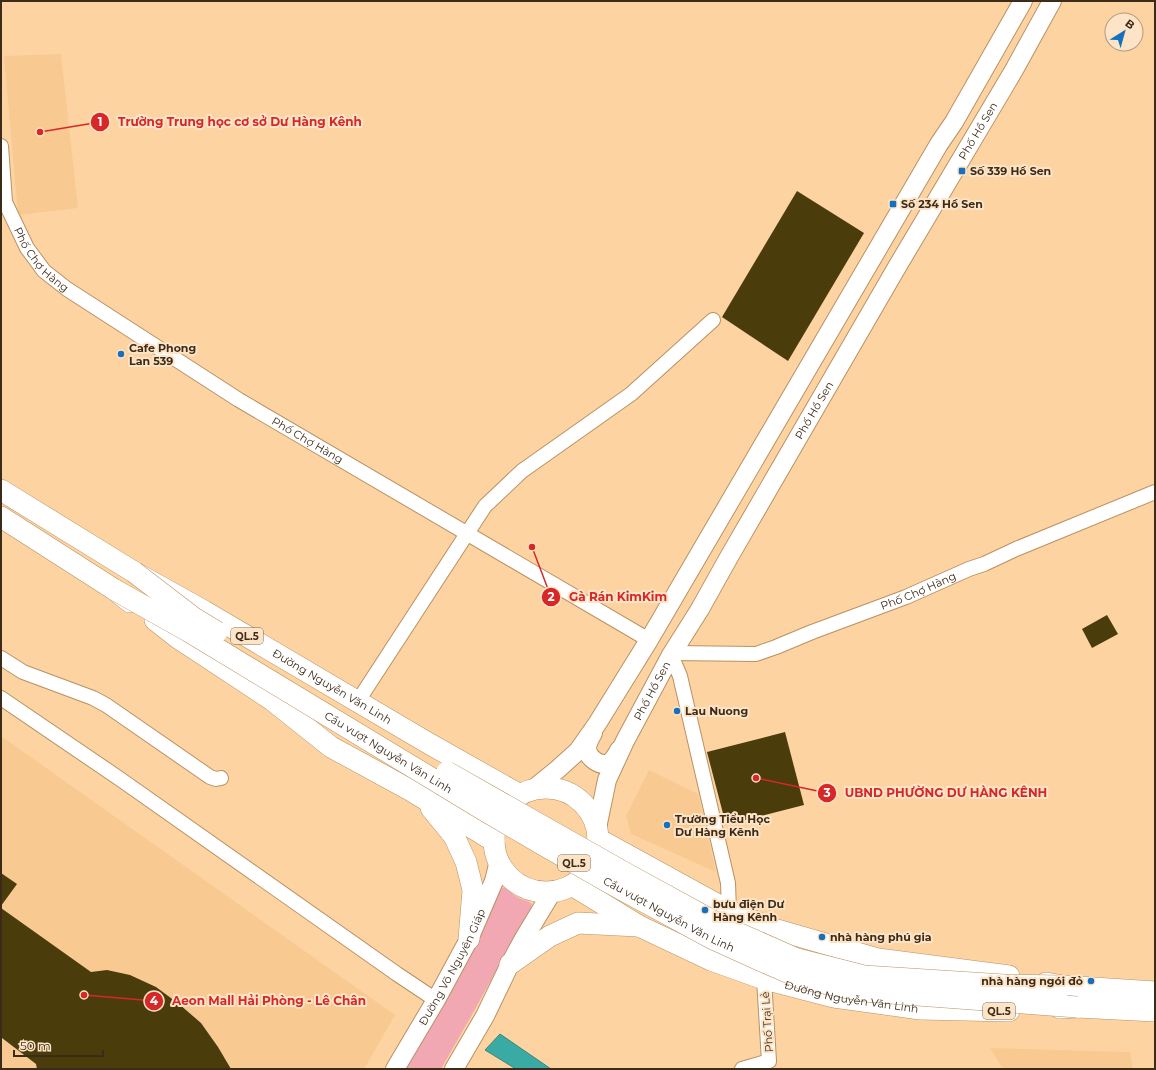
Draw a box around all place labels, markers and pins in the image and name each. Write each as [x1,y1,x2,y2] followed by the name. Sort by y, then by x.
[90,110,370,134] callout: Trường Trung học cơ sở Dư Hàng Kênh
[970,164,1051,178] place label: Số 339 Hồ Sen
[957,166,967,176] marker: Số 339 Hồ Sen
[901,197,983,211] place label: Số 234 Hồ Sen
[888,199,898,209] marker: Số 234 Hồ Sen
[129,341,196,368] place label: Cafe Phong Lan 539
[116,349,126,359] marker: Cafe Phong Lan 539
[541,585,675,609] callout: Gà Rán KimKim
[685,704,748,718] place label: Lau Nuong
[672,706,682,716] marker: Lau Nuong
[817,781,1056,805] callout: UBND PHƯỜNG DƯ HÀNG KÊNH
[675,812,770,839] place label: Trường Tiểu Học Dư Hàng Kênh
[662,820,672,830] marker: Trường Tiểu Học Dư Hàng Kênh
[713,897,785,924] place label: bưu điện Dư Hàng Kênh
[700,905,710,915] marker: bưu điện Dư Hàng Kênh
[830,930,932,944] place label: nhà hàng phú gia
[817,932,827,942] marker: nhà hàng phú gia
[981,974,1083,988] place label: nhà hàng ngói đỏ
[1086,976,1096,986] marker: nhà hàng ngói đỏ
[144,989,374,1013] callout: Aeon Mall Hải Phòng - Lê Chân

